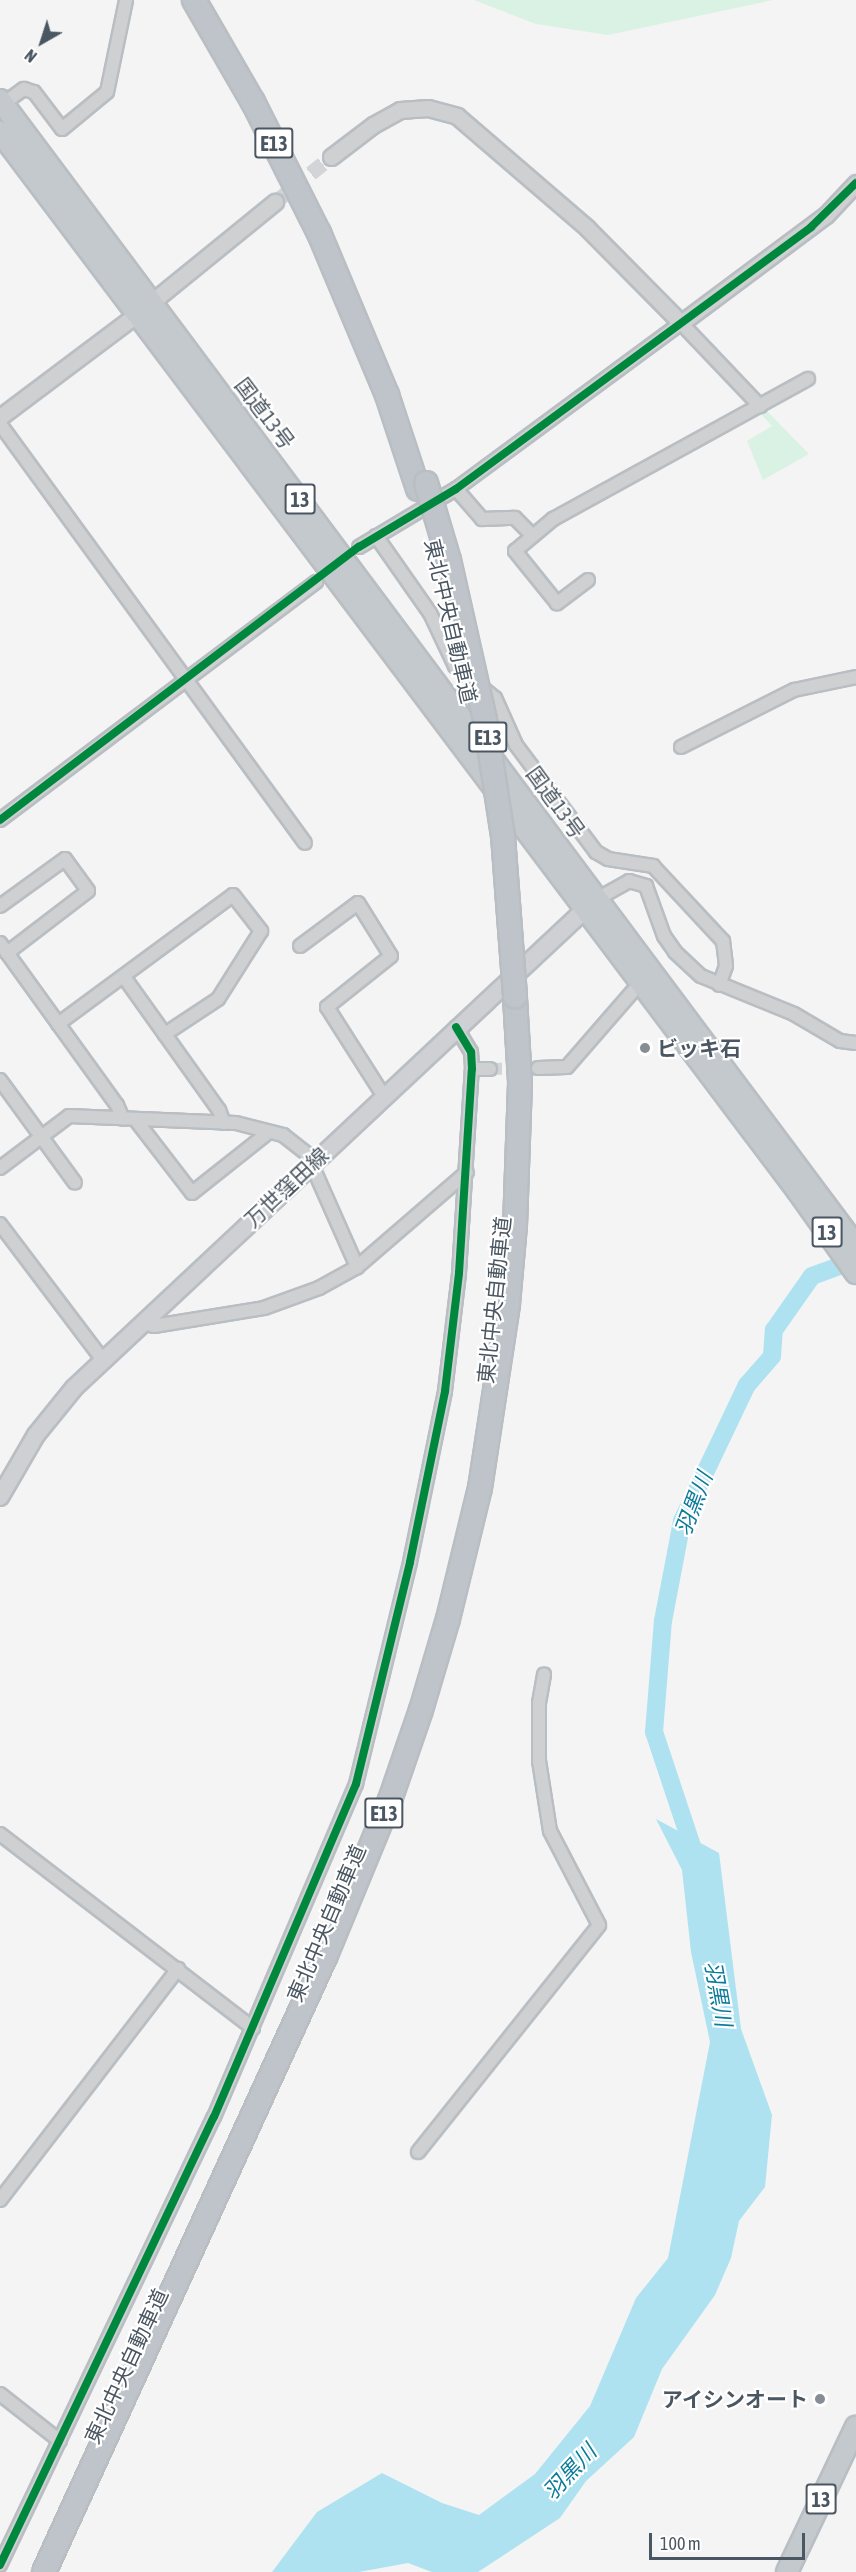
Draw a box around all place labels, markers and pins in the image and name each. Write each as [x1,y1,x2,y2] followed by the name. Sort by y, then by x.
[657,1035,741,1061] place label: ビッキ石
[638,1041,652,1055] marker: ビッキ石
[661,2386,808,2412] place label: アイシンオート
[813,2392,827,2406] marker: アイシンオート

